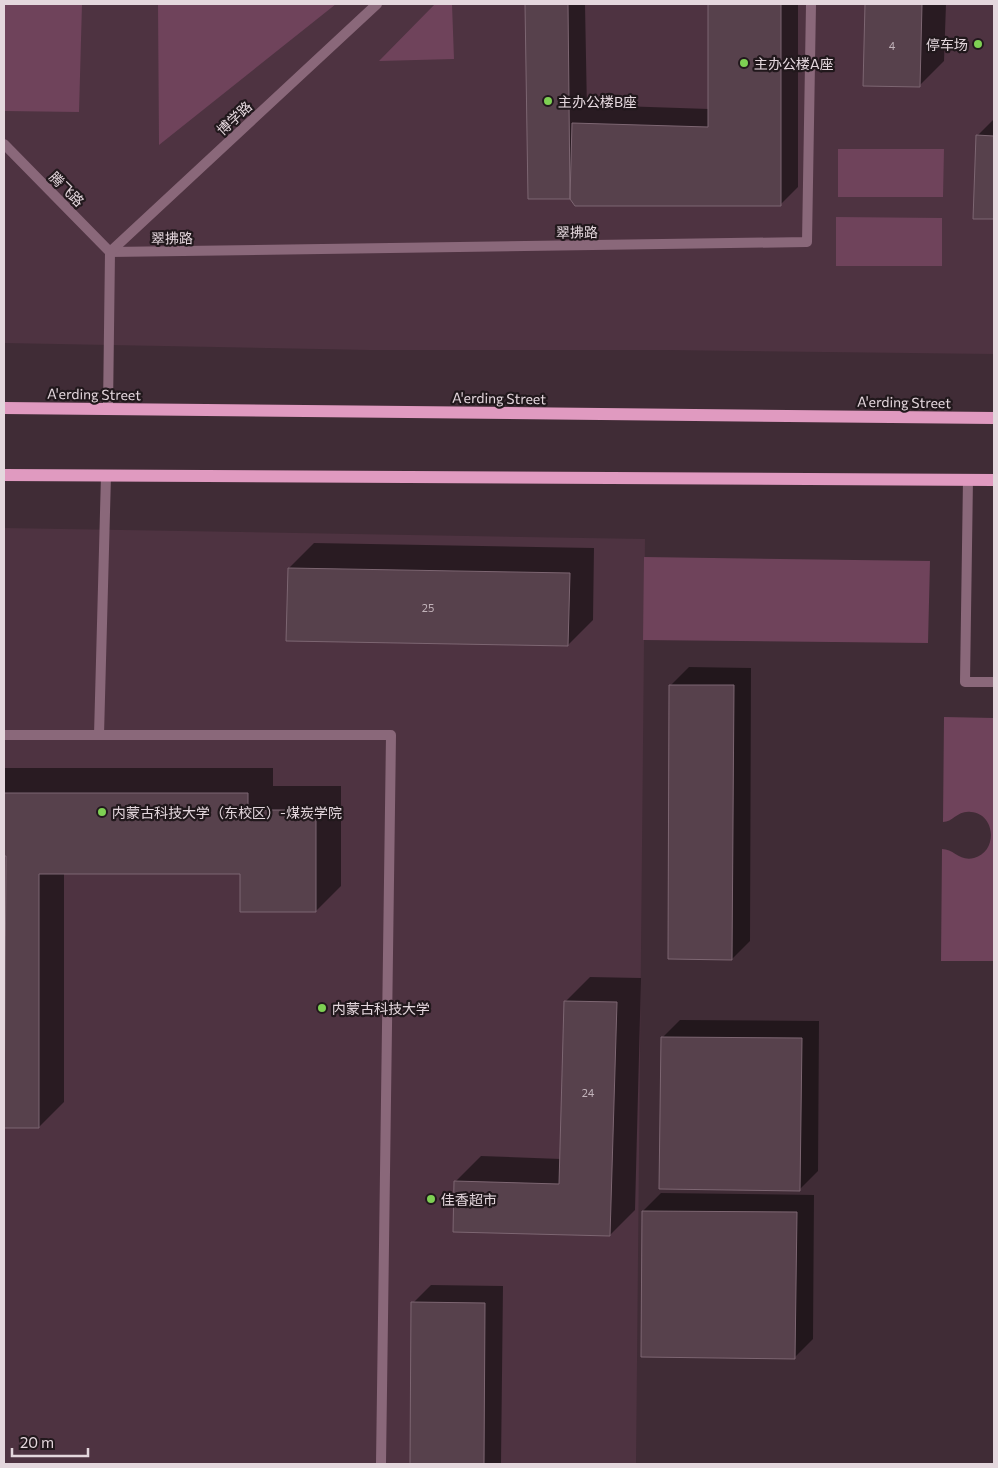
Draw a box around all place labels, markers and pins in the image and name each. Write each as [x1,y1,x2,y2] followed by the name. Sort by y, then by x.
[926,36,968,53] place label: 停车场
[972,38,984,50] marker: 停车场
[754,55,834,72] place label: 主办公楼A座
[738,57,750,69] marker: 主办公楼A座
[558,93,637,110] place label: 主办公楼B座
[542,95,554,107] marker: 主办公楼B座
[112,804,342,821] place label: 内蒙古科技大学（东校区）-煤炭学院
[96,806,108,818] marker: 内蒙古科技大学（东校区）-煤炭学院
[332,1000,430,1017] place label: 内蒙古科技大学
[316,1002,328,1014] marker: 内蒙古科技大学
[441,1191,497,1208] place label: 佳香超市
[425,1193,437,1205] marker: 佳香超市

